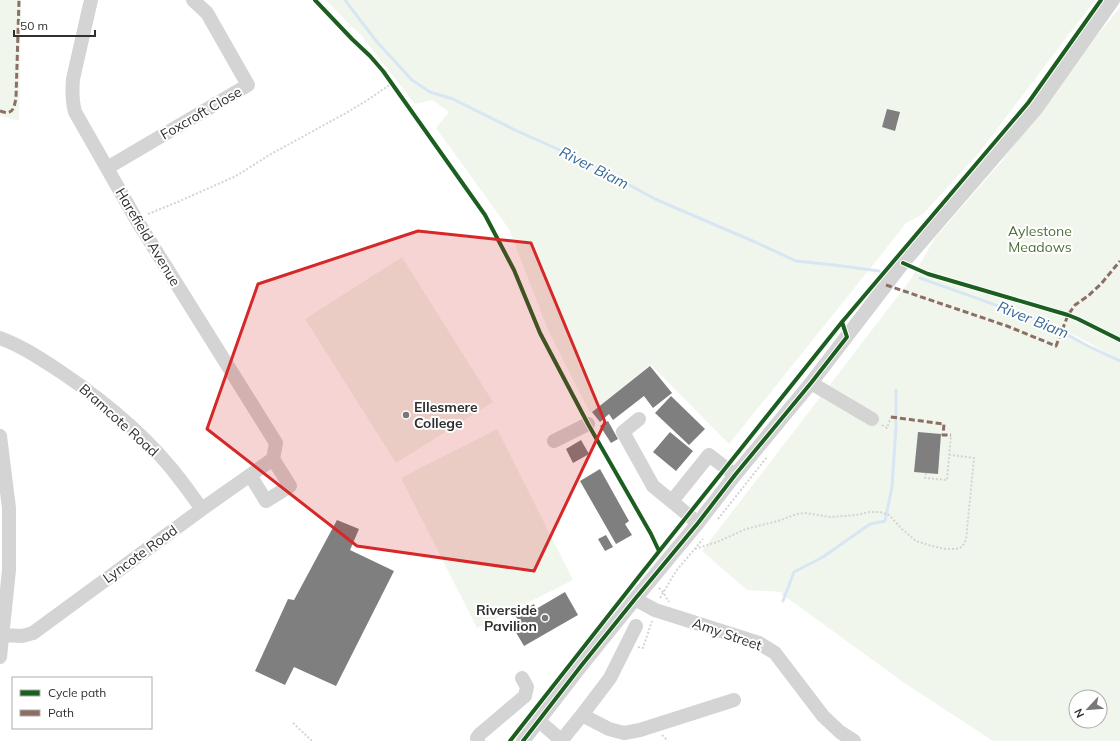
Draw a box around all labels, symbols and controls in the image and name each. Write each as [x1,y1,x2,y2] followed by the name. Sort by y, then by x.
[14,12,95,38] scale bar
[20,18,48,33] text: 50 m
[157,82,245,144] street label: Foxcroft Close
[556,142,632,193] water label: River Biam
[112,185,184,289] street label: Harefield Avenue
[1008,222,1072,256] park label: Aylestone Meadows
[995,297,1072,342] water label: River Biam
[76,380,162,460] street label: Bramcote Road
[414,398,478,432] place label: Ellesmere College
[401,410,411,420] marker: Ellesmere College
[99,521,181,587] street label: Lyncote Road
[476,601,537,635] place label: Riverside Pavilion
[540,613,550,623] marker: Riverside Pavilion
[690,614,764,654] street label: Amy Street
[12,677,152,729] legend
[48,685,106,700] text: Cycle path
[1068,689,1108,729] north arrow
[48,705,74,720] text: Path
[1071,707,1087,720] text: N

